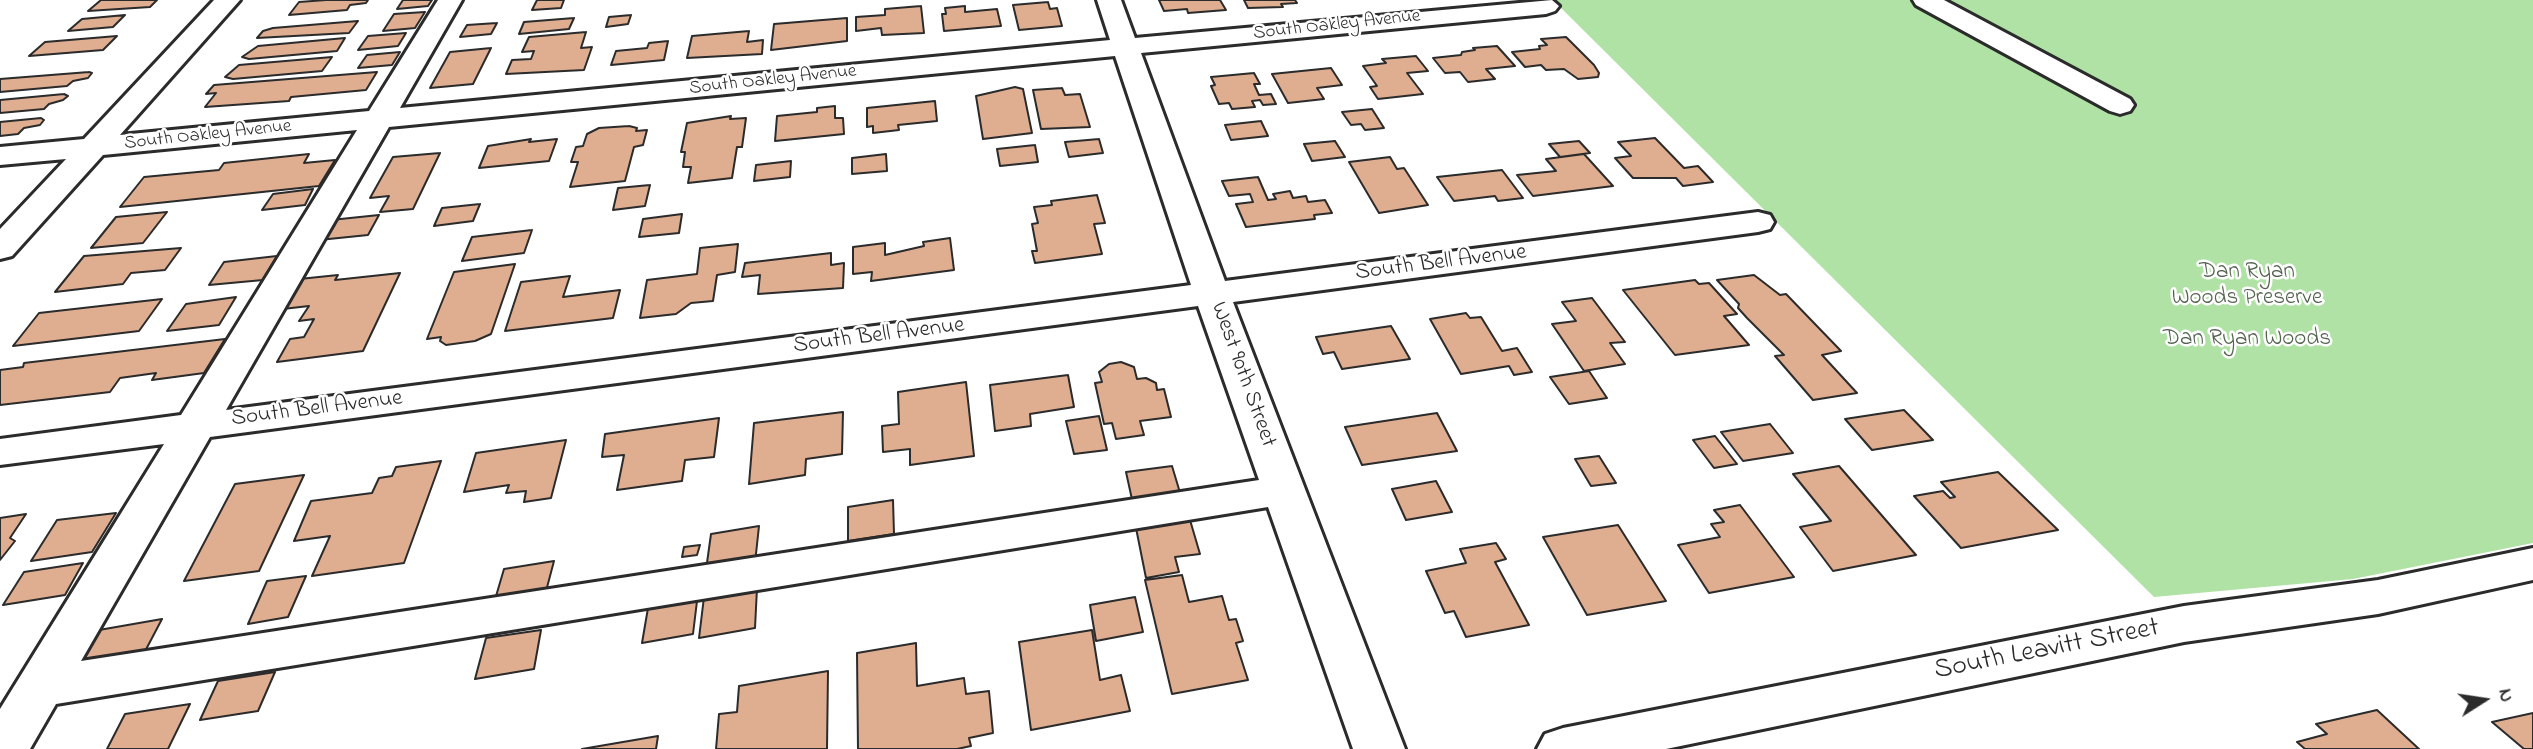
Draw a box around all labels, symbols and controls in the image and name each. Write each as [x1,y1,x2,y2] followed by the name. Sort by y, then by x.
[1252,6,1422,46] street label: South Oakley Avenue
[688,61,858,101] street label: South Oakley Avenue
[123,116,293,156] street label: South Oakley Avenue
[1354,240,1528,288] street label: South Bell Avenue
[2172,259,2322,313] park label: Dan Ryan Woods Preserve
[1203,299,1281,451] street label: West 90th Street
[792,313,966,361] street label: South Bell Avenue
[2163,326,2331,354] park label: Dan Ryan Woods
[230,386,404,434] street label: South Bell Avenue
[1932,613,2162,689] street label: South Leavitt Street
[2449,665,2519,735] north arrow
[2490,686,2520,705] text: N

